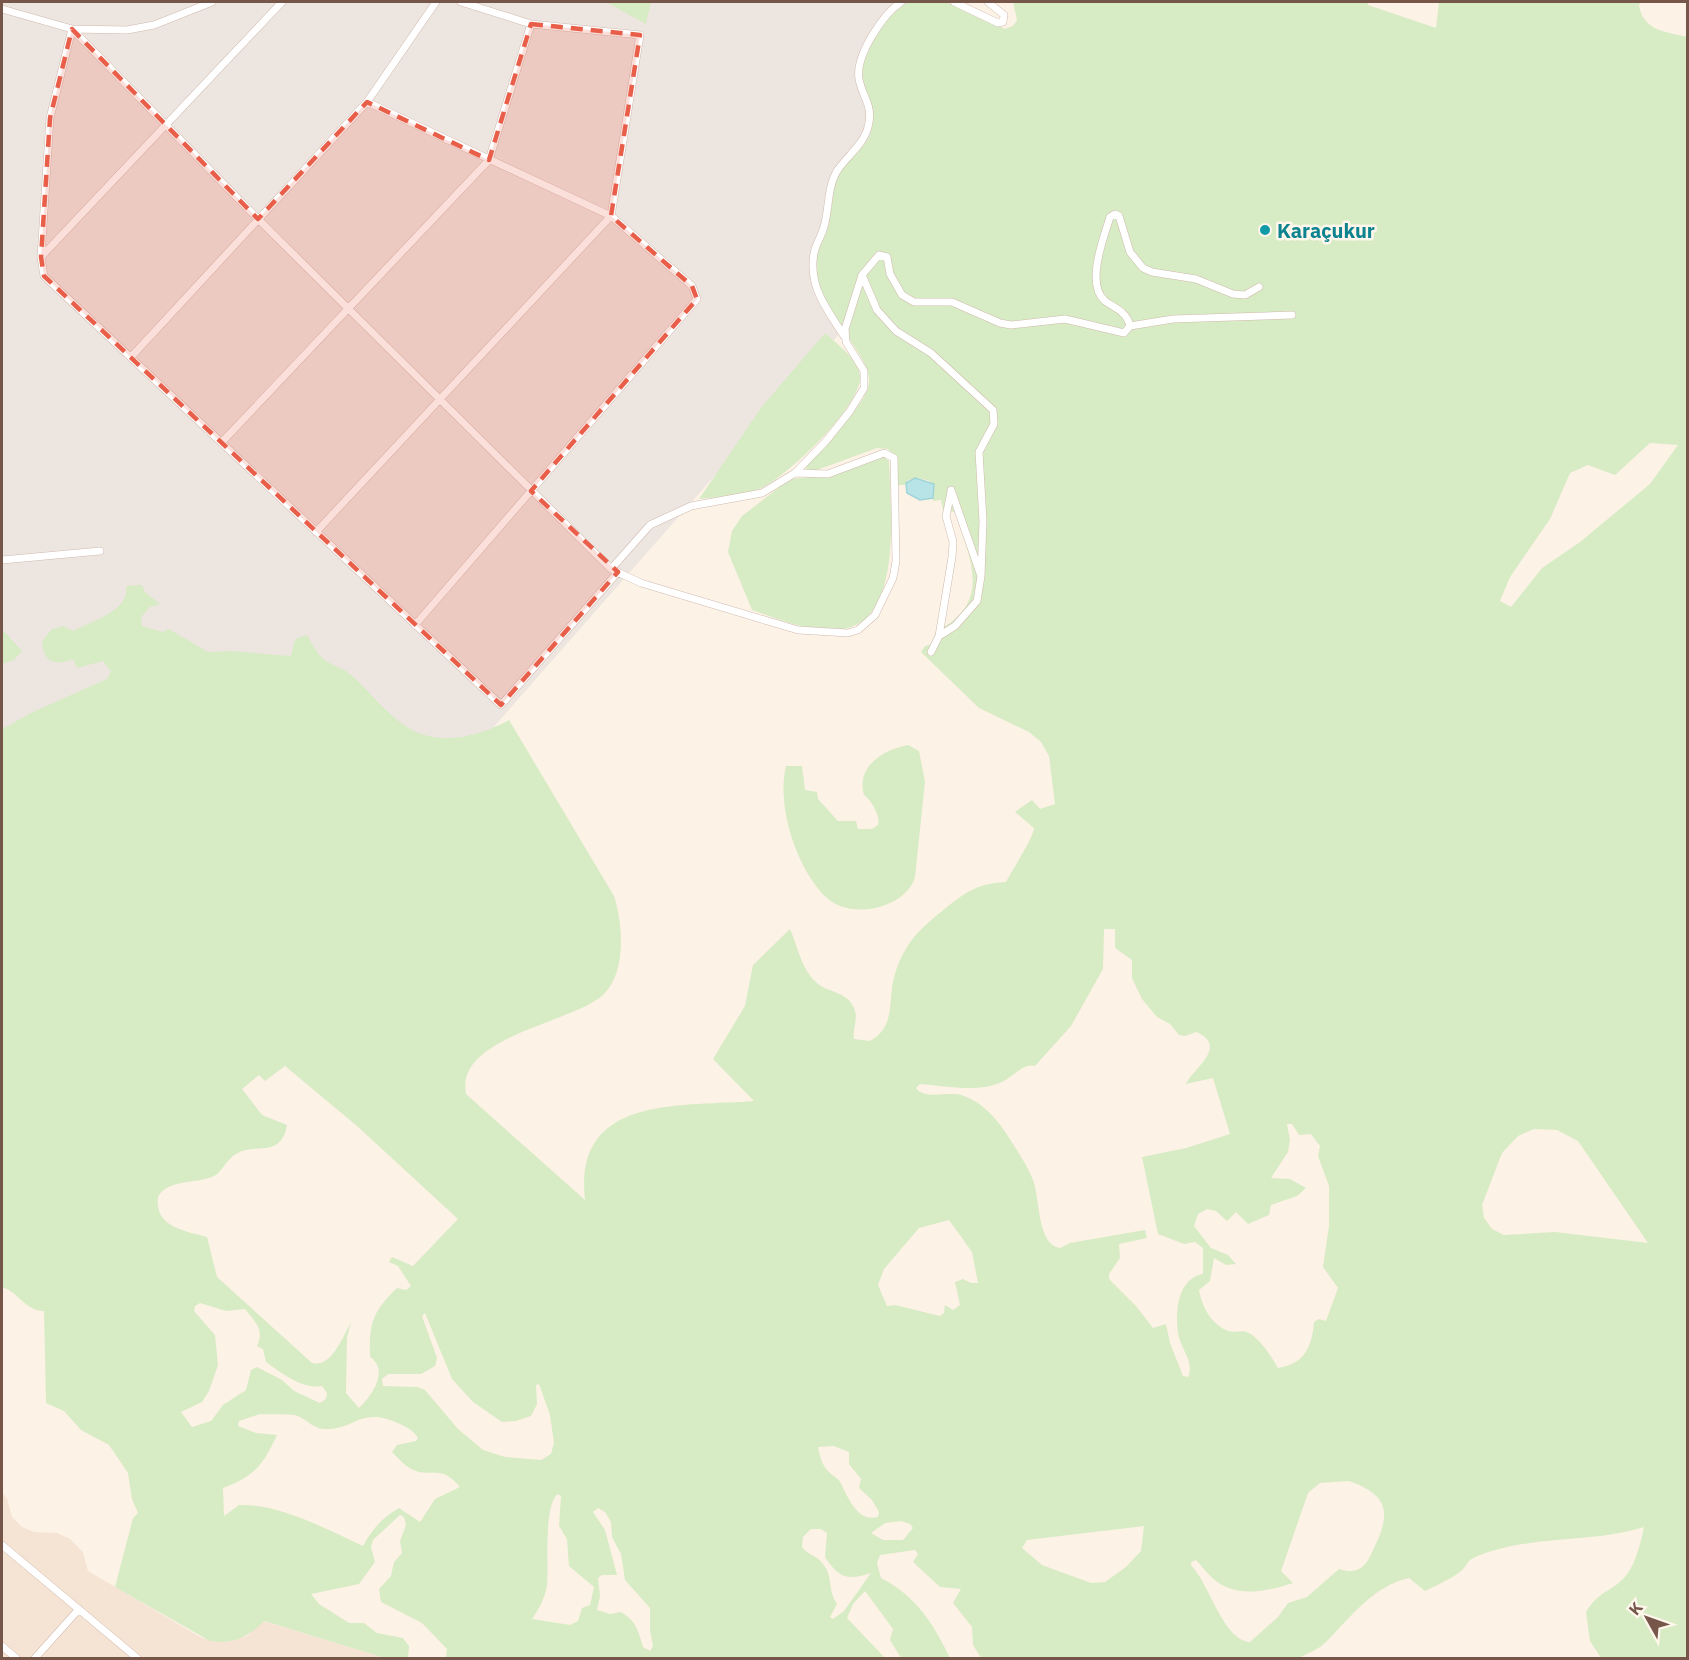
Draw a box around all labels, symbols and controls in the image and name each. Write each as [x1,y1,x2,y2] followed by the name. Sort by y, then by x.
[1277,217,1375,244] place label: Karaçukur
[1258,223,1272,237] marker: Karaçukur
[1617,1588,1677,1648] north arrow
[1624,1598,1647,1619] text: K

